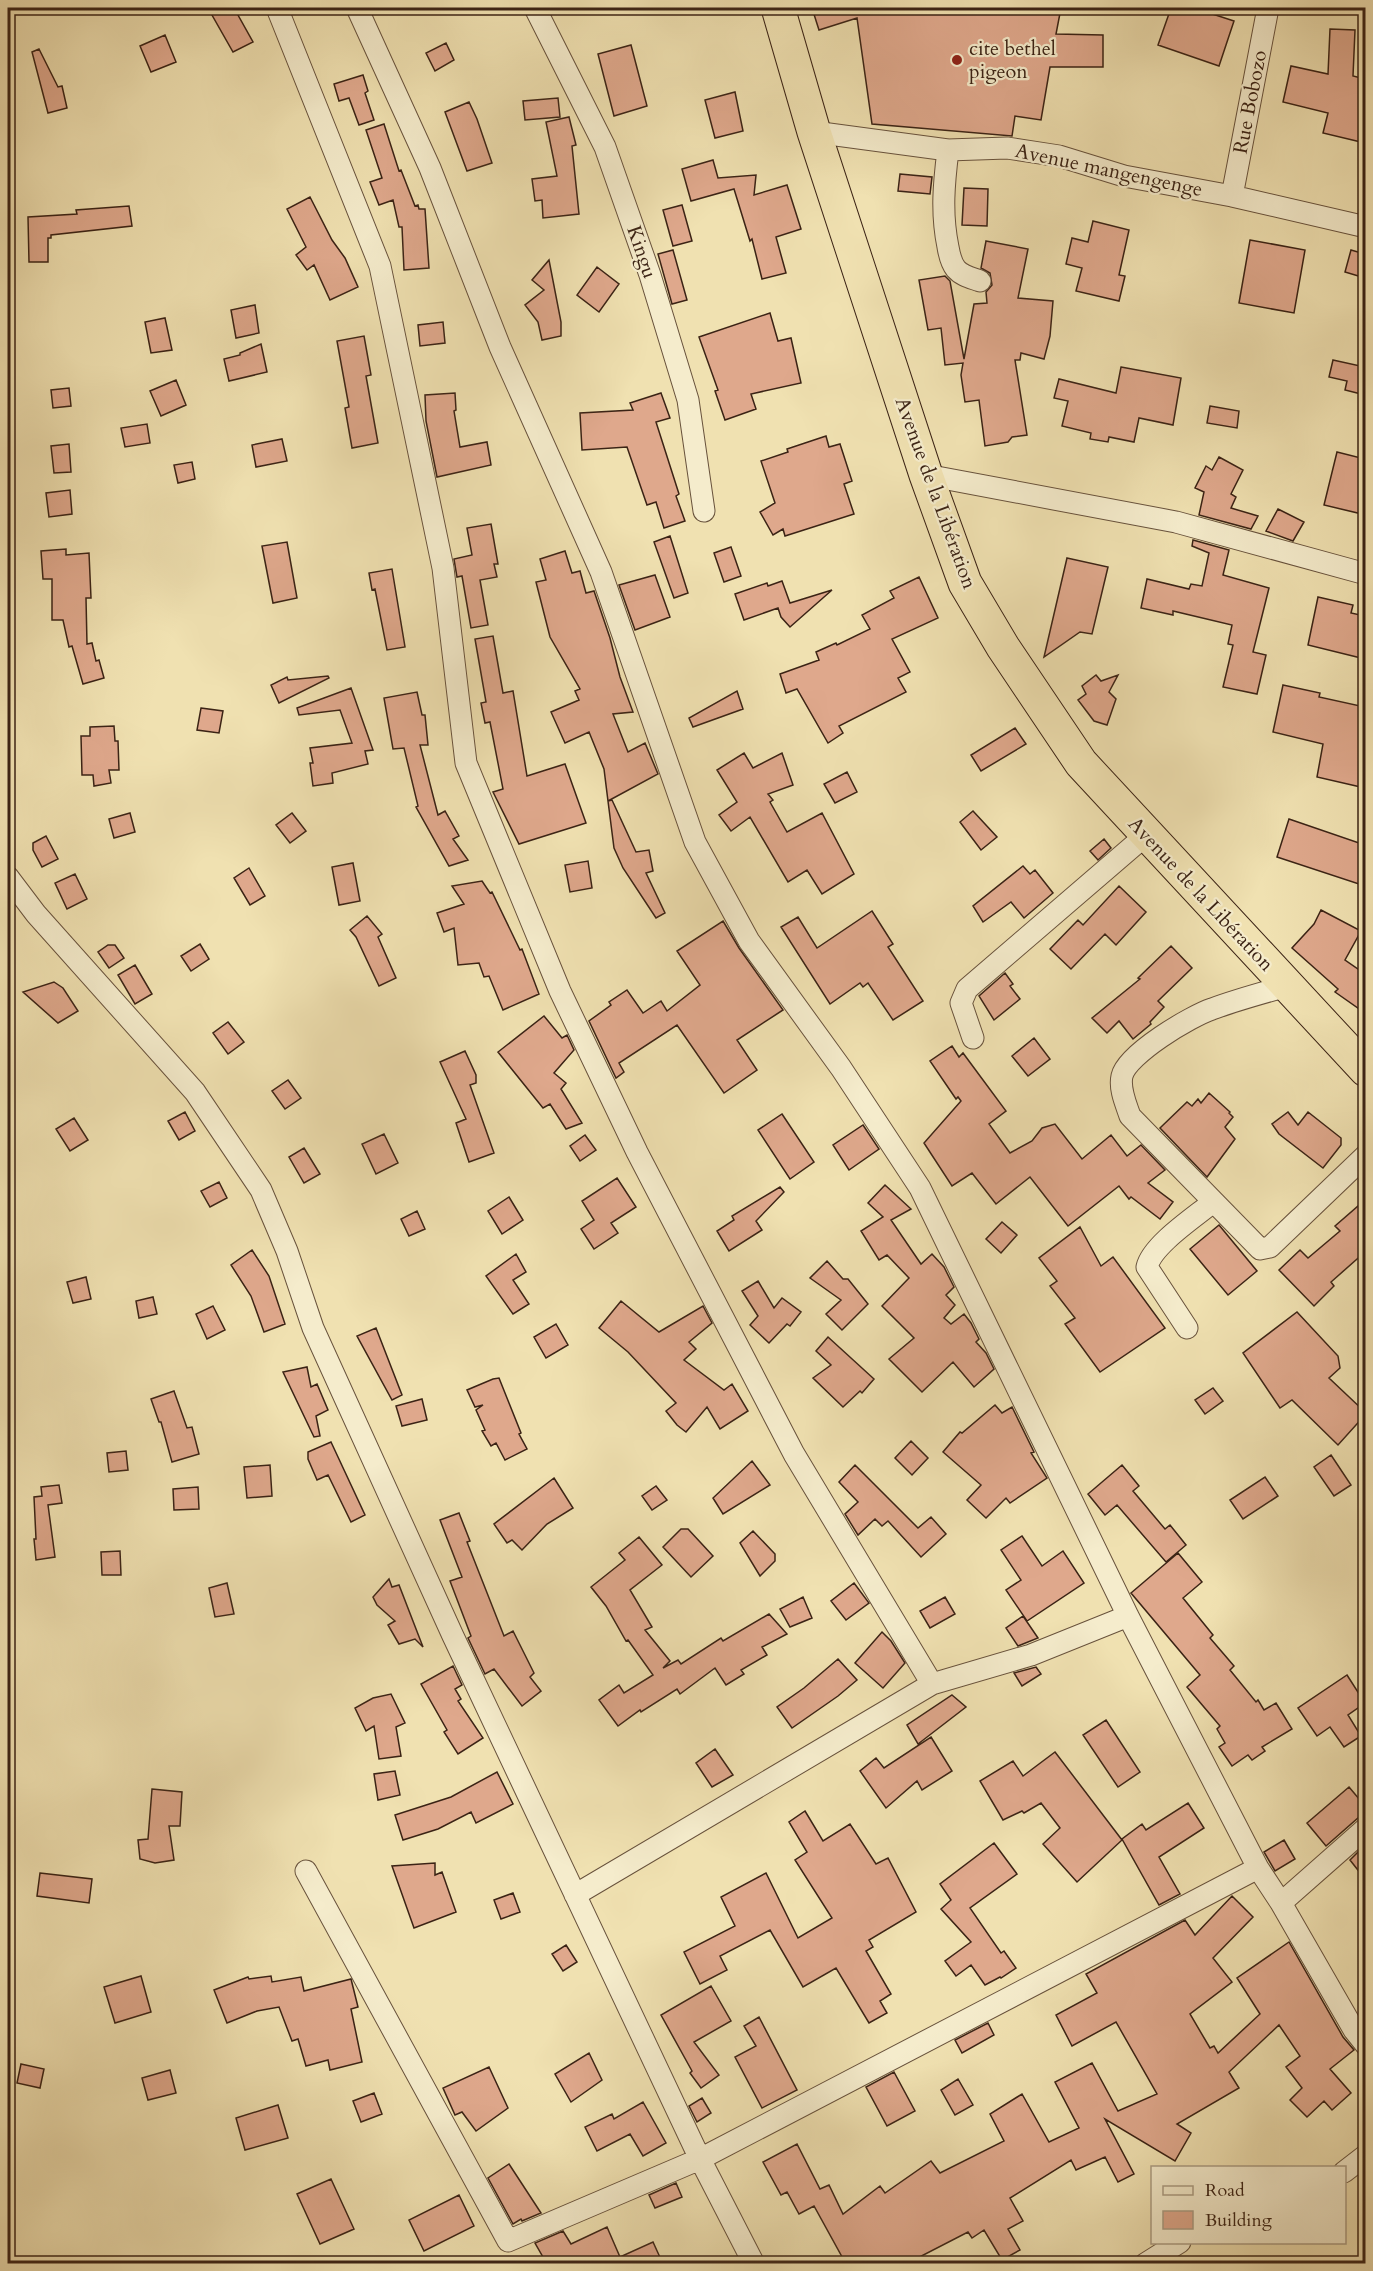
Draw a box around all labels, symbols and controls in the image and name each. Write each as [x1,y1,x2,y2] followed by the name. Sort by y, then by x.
[969,35,1056,85] place label: cite bethel pigeon
[1227,48,1273,156] street label: Rue Bobozo
[950,53,964,67] marker: cite bethel pigeon
[1013,137,1205,203] street label: Avenue mangengenge
[620,222,664,282] street label: Kingu
[889,393,983,593] street label: Avenue de la Libération
[1122,811,1280,978] street label: Avenue de la Libération
[1151,2166,1346,2244] legend
[1205,2178,1245,2203] text: Road
[1205,2208,1273,2233] text: Building

